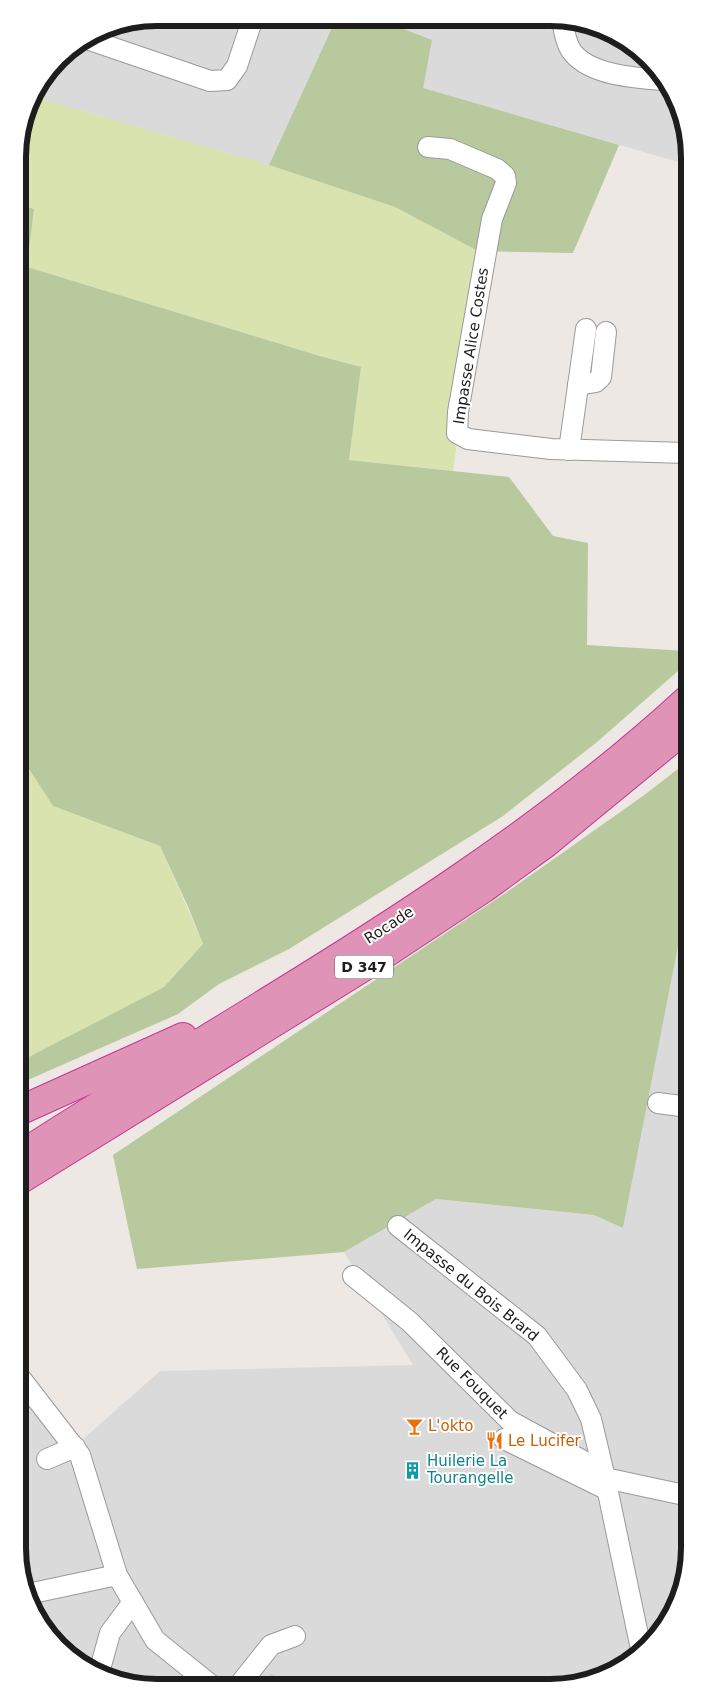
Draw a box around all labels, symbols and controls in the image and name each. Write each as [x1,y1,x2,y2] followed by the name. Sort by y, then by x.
[450,266,492,426] street label: Impasse Alice Costes
[361,902,417,948] street label: Rocade
[335,956,393,979] road number: D 347
[400,1225,542,1345] street label: Impasse du Bois Brard
[432,1343,512,1423] street label: Rue Fouquet
[404,1416,424,1436] bar icon: L'okto
[428,1417,473,1435] place label: L'okto
[484,1431,504,1451] restaurant icon: Le Lucifer
[508,1432,582,1450] place label: Le Lucifer
[426,1452,513,1487] place label: Huilerie La Tourangelle
[403,1460,423,1480] building icon: Huilerie La Tourangelle

